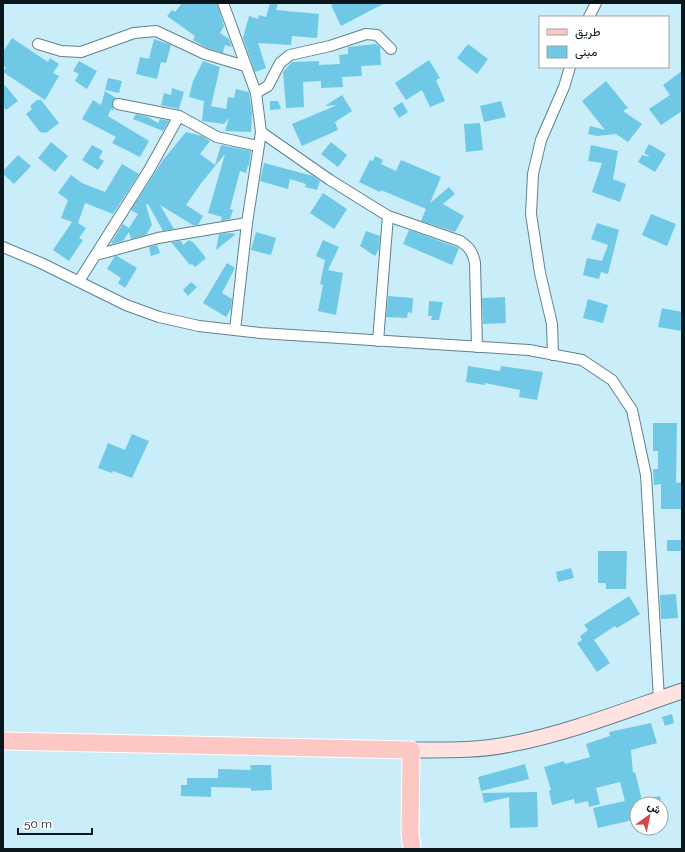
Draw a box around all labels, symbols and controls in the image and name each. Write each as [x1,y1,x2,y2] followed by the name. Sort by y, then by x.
[539,16,669,68] legend
[575,25,601,40] text: طريق
[575,45,597,60] text: مبنى
[629,796,669,836] north arrow
[645,799,663,817] text: ش
[18,810,92,836] scale bar
[24,817,52,831] text: 50 m

